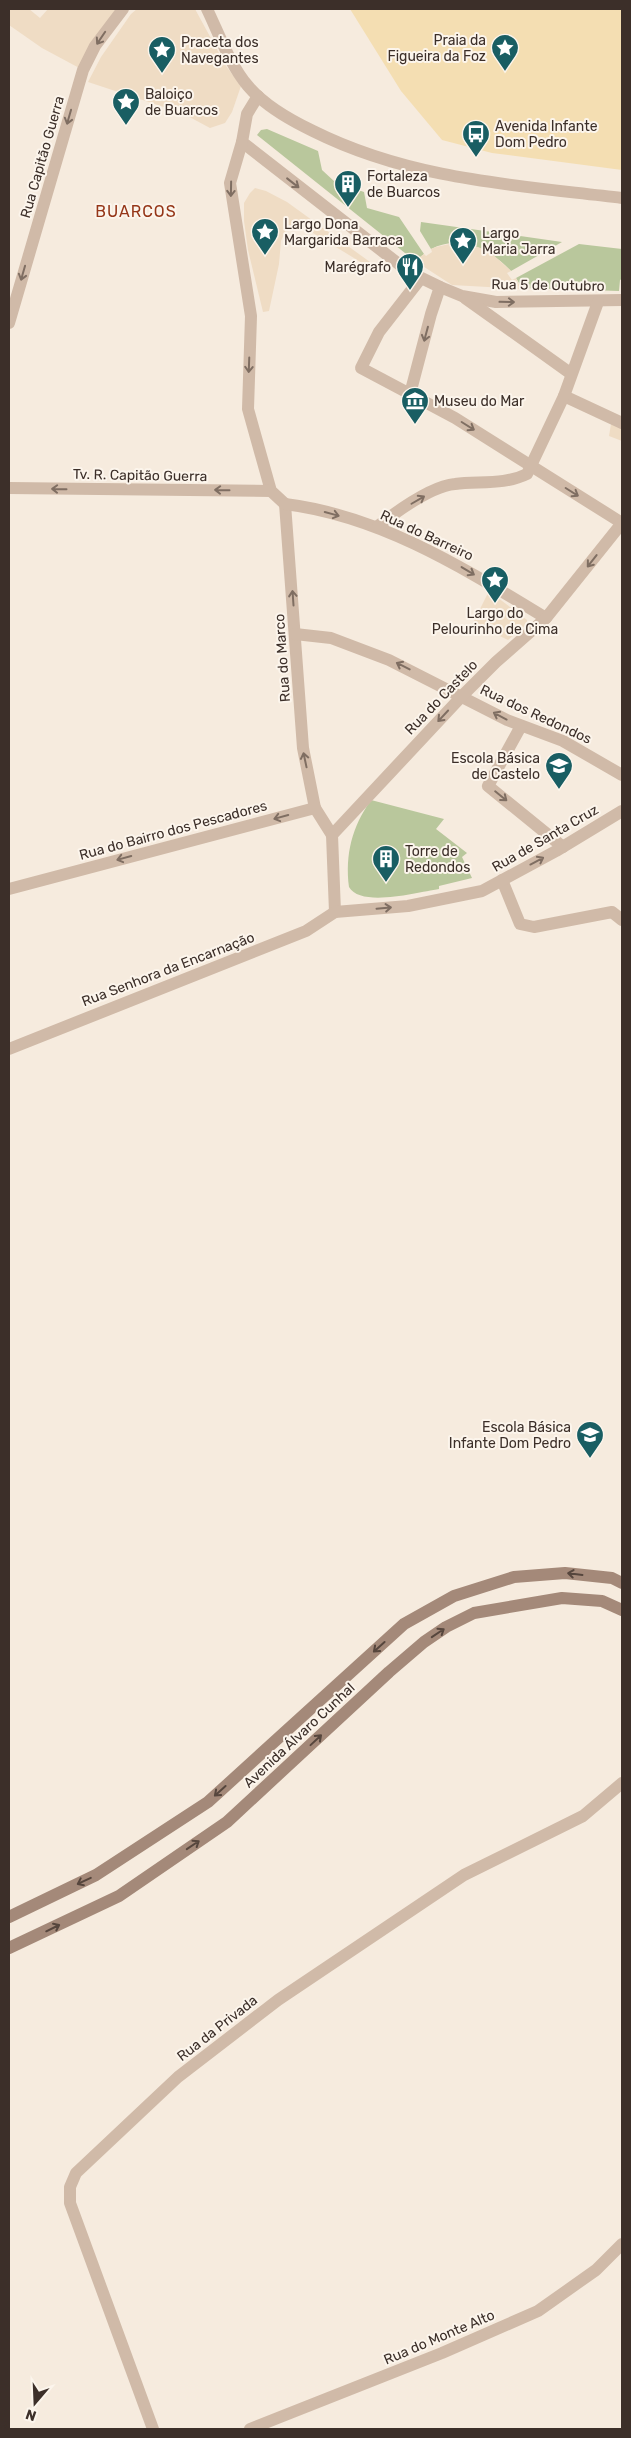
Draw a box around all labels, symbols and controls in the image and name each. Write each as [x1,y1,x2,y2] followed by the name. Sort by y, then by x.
[96,31,106,45] one-way arrow
[387,32,486,65] place label: Praia da Figueira da Foz
[490,33,520,72] place icon: Praia da Figueira da Foz
[181,34,259,67] place label: Praceta dos Navegantes
[147,35,177,74] place icon: Praceta dos Navegantes
[145,86,218,119] place label: Baloiço de Buarcos
[111,87,141,126] place icon: Baloiço de Buarcos
[17,94,68,220] street label: Rua Capitão Guerra
[64,109,74,125] one-way arrow
[495,118,598,151] place label: Avenida Infante Dom Pedro
[461,119,491,158] bus stop icon: Avenida Infante Dom Pedro
[367,168,440,201] place label: Fortaleza de Buarcos
[333,169,363,208] building icon: Fortaleza de Buarcos
[286,178,300,188] one-way arrow
[226,180,236,196] one-way arrow
[95,202,177,221] district label: BUARCOS
[284,216,403,249] place label: Largo Dona Margarida Barraca
[250,217,280,256] place icon: Largo Dona Margarida Barraca
[482,225,556,258] place label: Largo Maria Jarra
[448,226,478,265] place icon: Largo Maria Jarra
[395,252,425,291] restaurant icon: Marégrafo
[325,259,391,276] place label: Marégrafo
[18,265,28,281] one-way arrow
[491,276,605,295] street label: Rua 5 de Outubro
[499,297,515,307] one-way arrow
[420,325,430,341] one-way arrow
[245,356,254,372] one-way arrow
[400,386,430,425] museum icon: Museu do Mar
[434,393,525,410] place label: Museu do Mar
[460,421,474,431] one-way arrow
[73,466,207,485] street label: Tv. R. Capitão Guerra
[52,484,68,494] one-way arrow
[214,485,230,495] one-way arrow
[565,487,579,497] one-way arrow
[411,494,425,504] one-way arrow
[378,506,476,564] street label: Rua do Barreiro
[323,510,339,519] one-way arrow
[586,554,597,567] one-way arrow
[480,565,510,604] place icon: Largo do Pelourinho de Cima
[461,566,475,576] one-way arrow
[288,591,297,607] one-way arrow
[432,605,558,638] place label: Largo do Pelourinho de Cima
[271,613,294,703] street label: Rua do Marco
[401,656,481,738] street label: Rua do Castelo
[395,661,410,671] one-way arrow
[477,681,594,748] street label: Rua dos Redondos
[437,709,449,722] one-way arrow
[493,711,508,720] one-way arrow
[451,750,540,783] place label: Escola Básica de Castelo
[544,751,574,790] school or university icon: Escola Básica de Castelo
[300,753,309,769] one-way arrow
[494,790,507,801] one-way arrow
[77,797,269,864] street label: Rua do Bairro dos Pescadores
[489,801,601,876] street label: Rua de Santa Cruz
[274,813,290,822] one-way arrow
[405,843,470,876] place label: Torre de Redondos
[371,844,401,883] building icon: Torre de Redondos
[117,854,133,863] one-way arrow
[529,856,544,865] one-way arrow
[375,904,391,913] one-way arrow
[79,929,257,1010] street label: Rua Senhora da Encarnação
[449,1419,571,1452] place label: Escola Básica Infante Dom Pedro
[575,1420,605,1459] school or university icon: Escola Básica Infante Dom Pedro
[567,1569,583,1579] one-way arrow
[431,1628,445,1638] one-way arrow
[372,1641,385,1653] one-way arrow
[240,1679,358,1791] street label: Avenida Álvaro Cunhal
[309,1734,322,1746] one-way arrow
[213,1786,226,1797] one-way arrow
[185,1840,199,1850] one-way arrow
[77,1876,92,1886] one-way arrow
[45,1923,60,1932] one-way arrow
[174,1992,261,2065] street label: Rua da Privada
[381,2306,497,2368] street label: Rua do Monte Alto
[10,2378,60,2428] north arrow
[23,2405,38,2424] text: N

